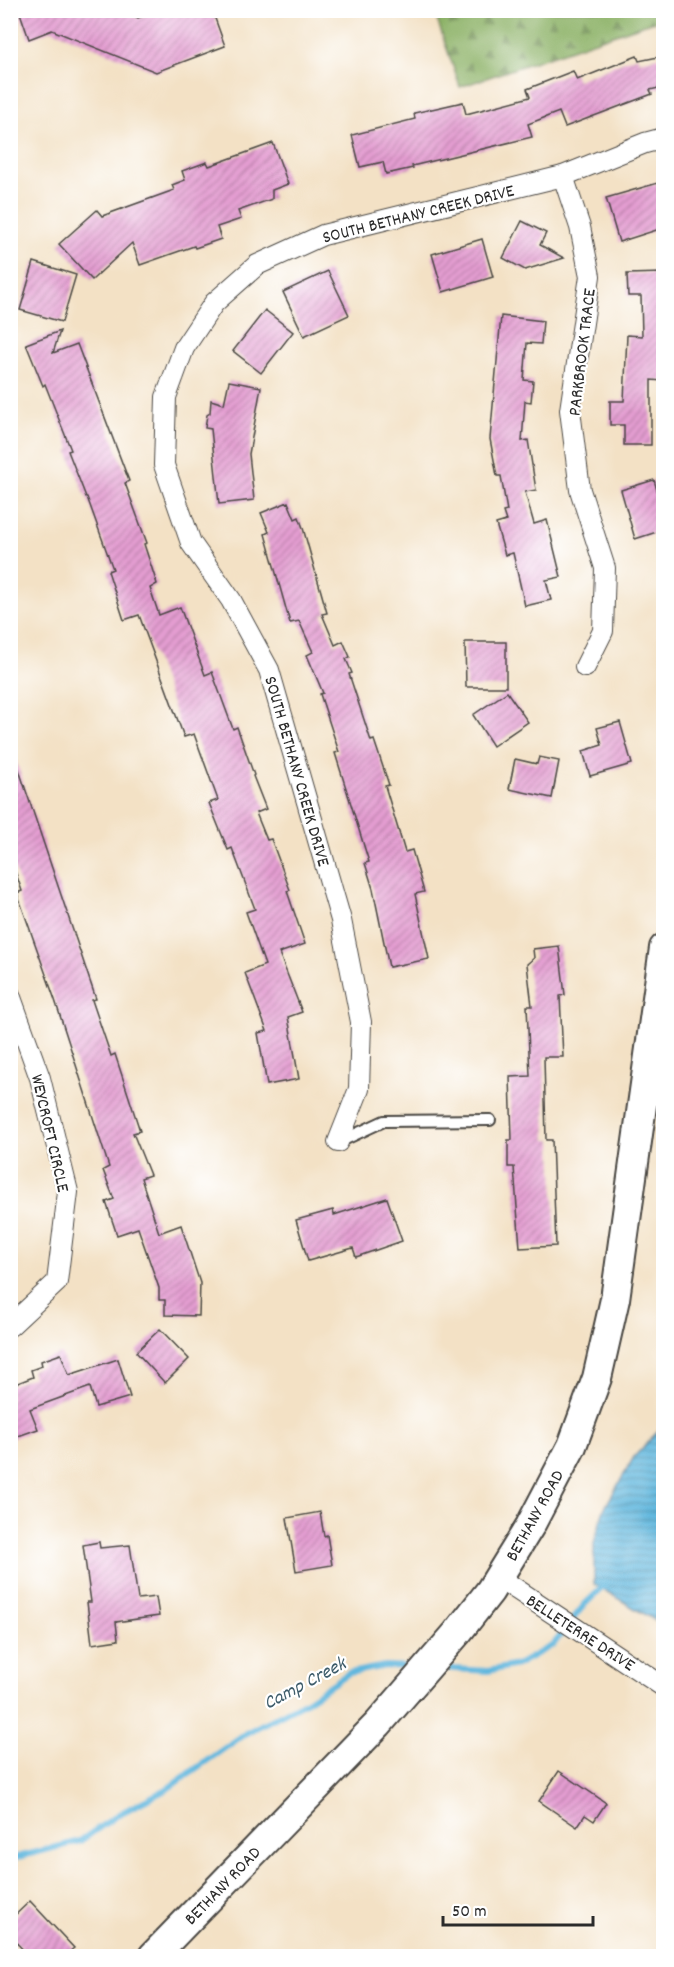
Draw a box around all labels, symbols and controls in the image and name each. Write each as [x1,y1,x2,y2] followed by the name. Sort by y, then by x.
[320,179,517,251] street label: SOUTH BETHANY CREEK DRIVE
[563,287,604,418] street label: PARKBROOK TRACE
[256,674,335,870] street label: SOUTH BETHANY CREEK DRIVE
[23,1072,74,1195] street label: WEYCROFT CIRCLE
[501,1466,572,1566] street label: BETHANY ROAD
[520,1590,639,1679] street label: BELLETERRE DRIVE
[259,1650,353,1718] water label: Camp Creek
[180,1842,268,1932] street label: BETHANY ROAD
[443,1889,593,1927] scale bar
[452,1900,487,1925] text: 50 m

